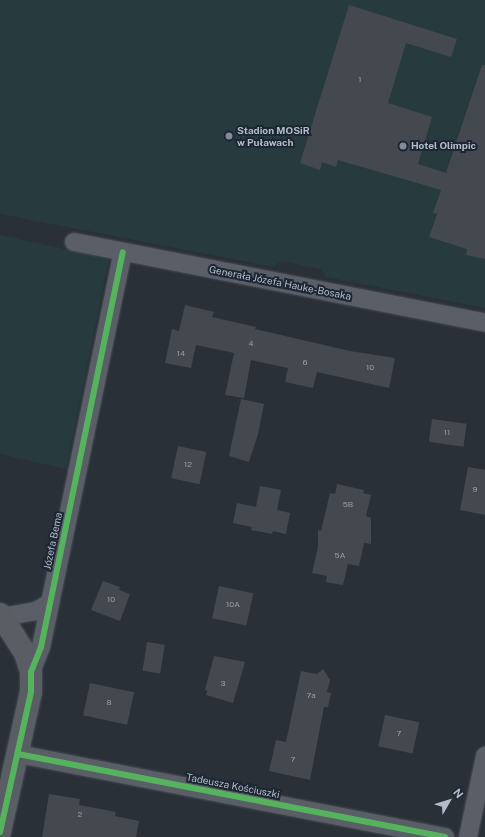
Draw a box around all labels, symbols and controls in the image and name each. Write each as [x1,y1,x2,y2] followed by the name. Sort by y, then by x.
[358,75,362,85] house number: 1
[237,124,310,148] place label: Stadion MOSiR w Puławach
[224,131,234,141] marker: Stadion MOSiR w Puławach
[411,140,476,152] place label: Hotel Olimpic
[398,141,408,151] marker: Hotel Olimpic
[208,263,352,303] street label: Generała Józefa Hauke-Bosaka
[248,339,254,349] house number: 4
[177,349,185,359] house number: 14
[303,358,307,368] house number: 6
[366,363,374,373] house number: 10
[444,428,450,438] house number: 11
[184,460,192,470] house number: 12
[473,485,477,495] house number: 9
[343,500,353,510] house number: 5B
[41,511,65,571] street label: Józefa Bema
[335,551,345,561] house number: 5A
[107,595,115,605] house number: 10
[226,600,240,610] house number: 10A
[220,679,226,689] house number: 3
[306,691,316,701] house number: 7a
[106,698,112,708] house number: 8
[397,729,401,739] house number: 7
[291,755,295,765] house number: 7
[185,771,281,801] street label: Tadeusza Kościuszki
[429,781,469,821] north arrow
[451,786,466,801] text: N
[78,810,82,820] house number: 2

